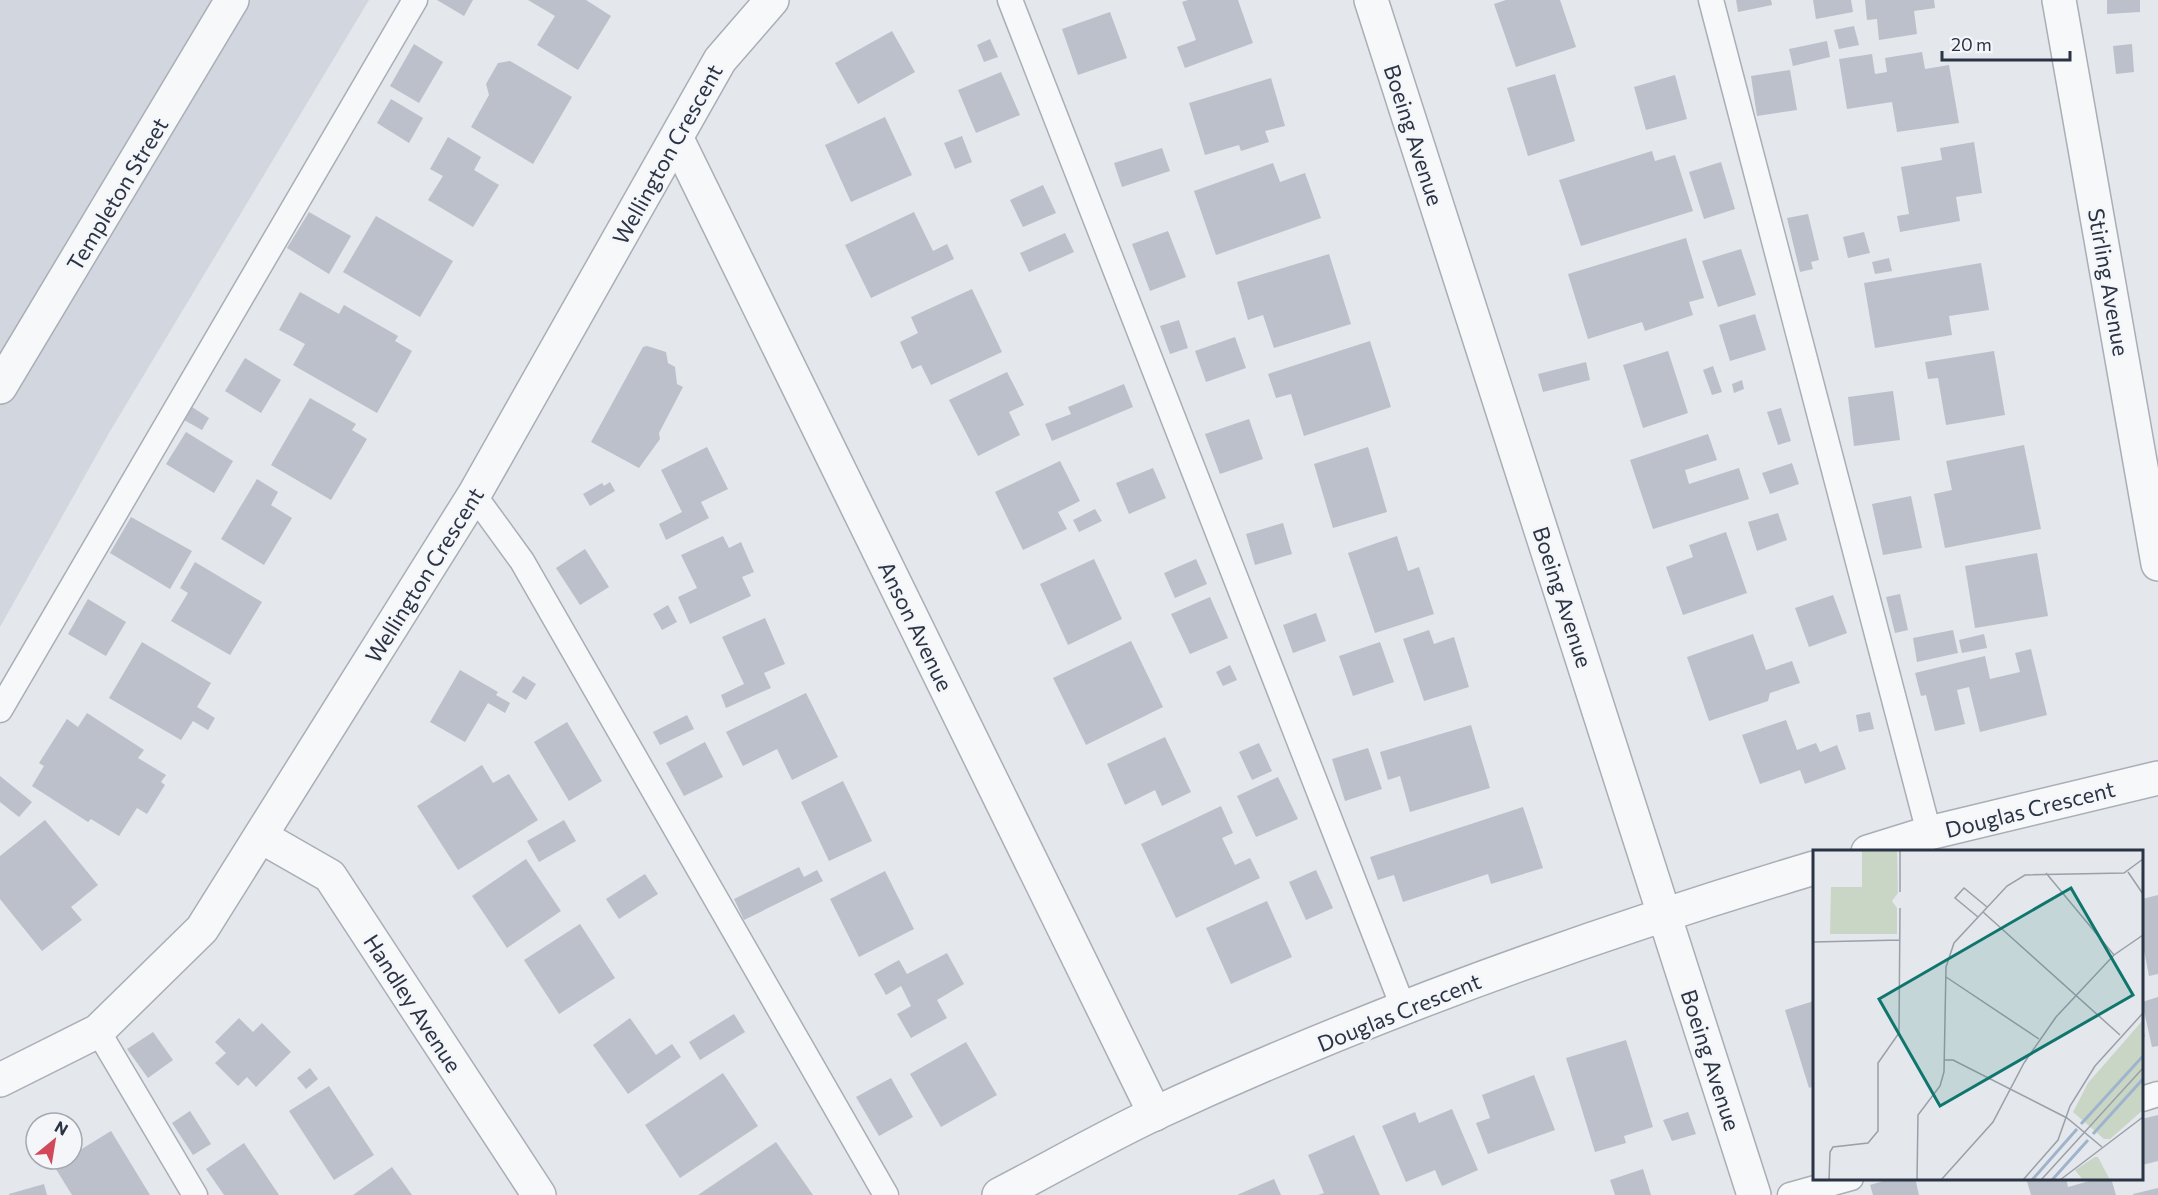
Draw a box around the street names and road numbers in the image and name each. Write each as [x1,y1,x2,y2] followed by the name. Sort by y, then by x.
[606,59,728,249] street label: Wellington Crescent
[1378,61,1450,209] street label: Boeing Avenue
[61,112,173,276] street label: Templeton Street
[2083,206,2135,358] street label: Stirling Avenue
[359,482,489,668] street label: Wellington Crescent
[1527,523,1599,671] street label: Boeing Avenue
[873,557,959,695] street label: Anson Avenue
[1942,775,2118,843] street label: Douglas Crescent
[358,929,468,1077] street label: Handley Avenue
[1313,967,1485,1057] street label: Douglas Crescent
[1675,986,1747,1134] street label: Boeing Avenue

